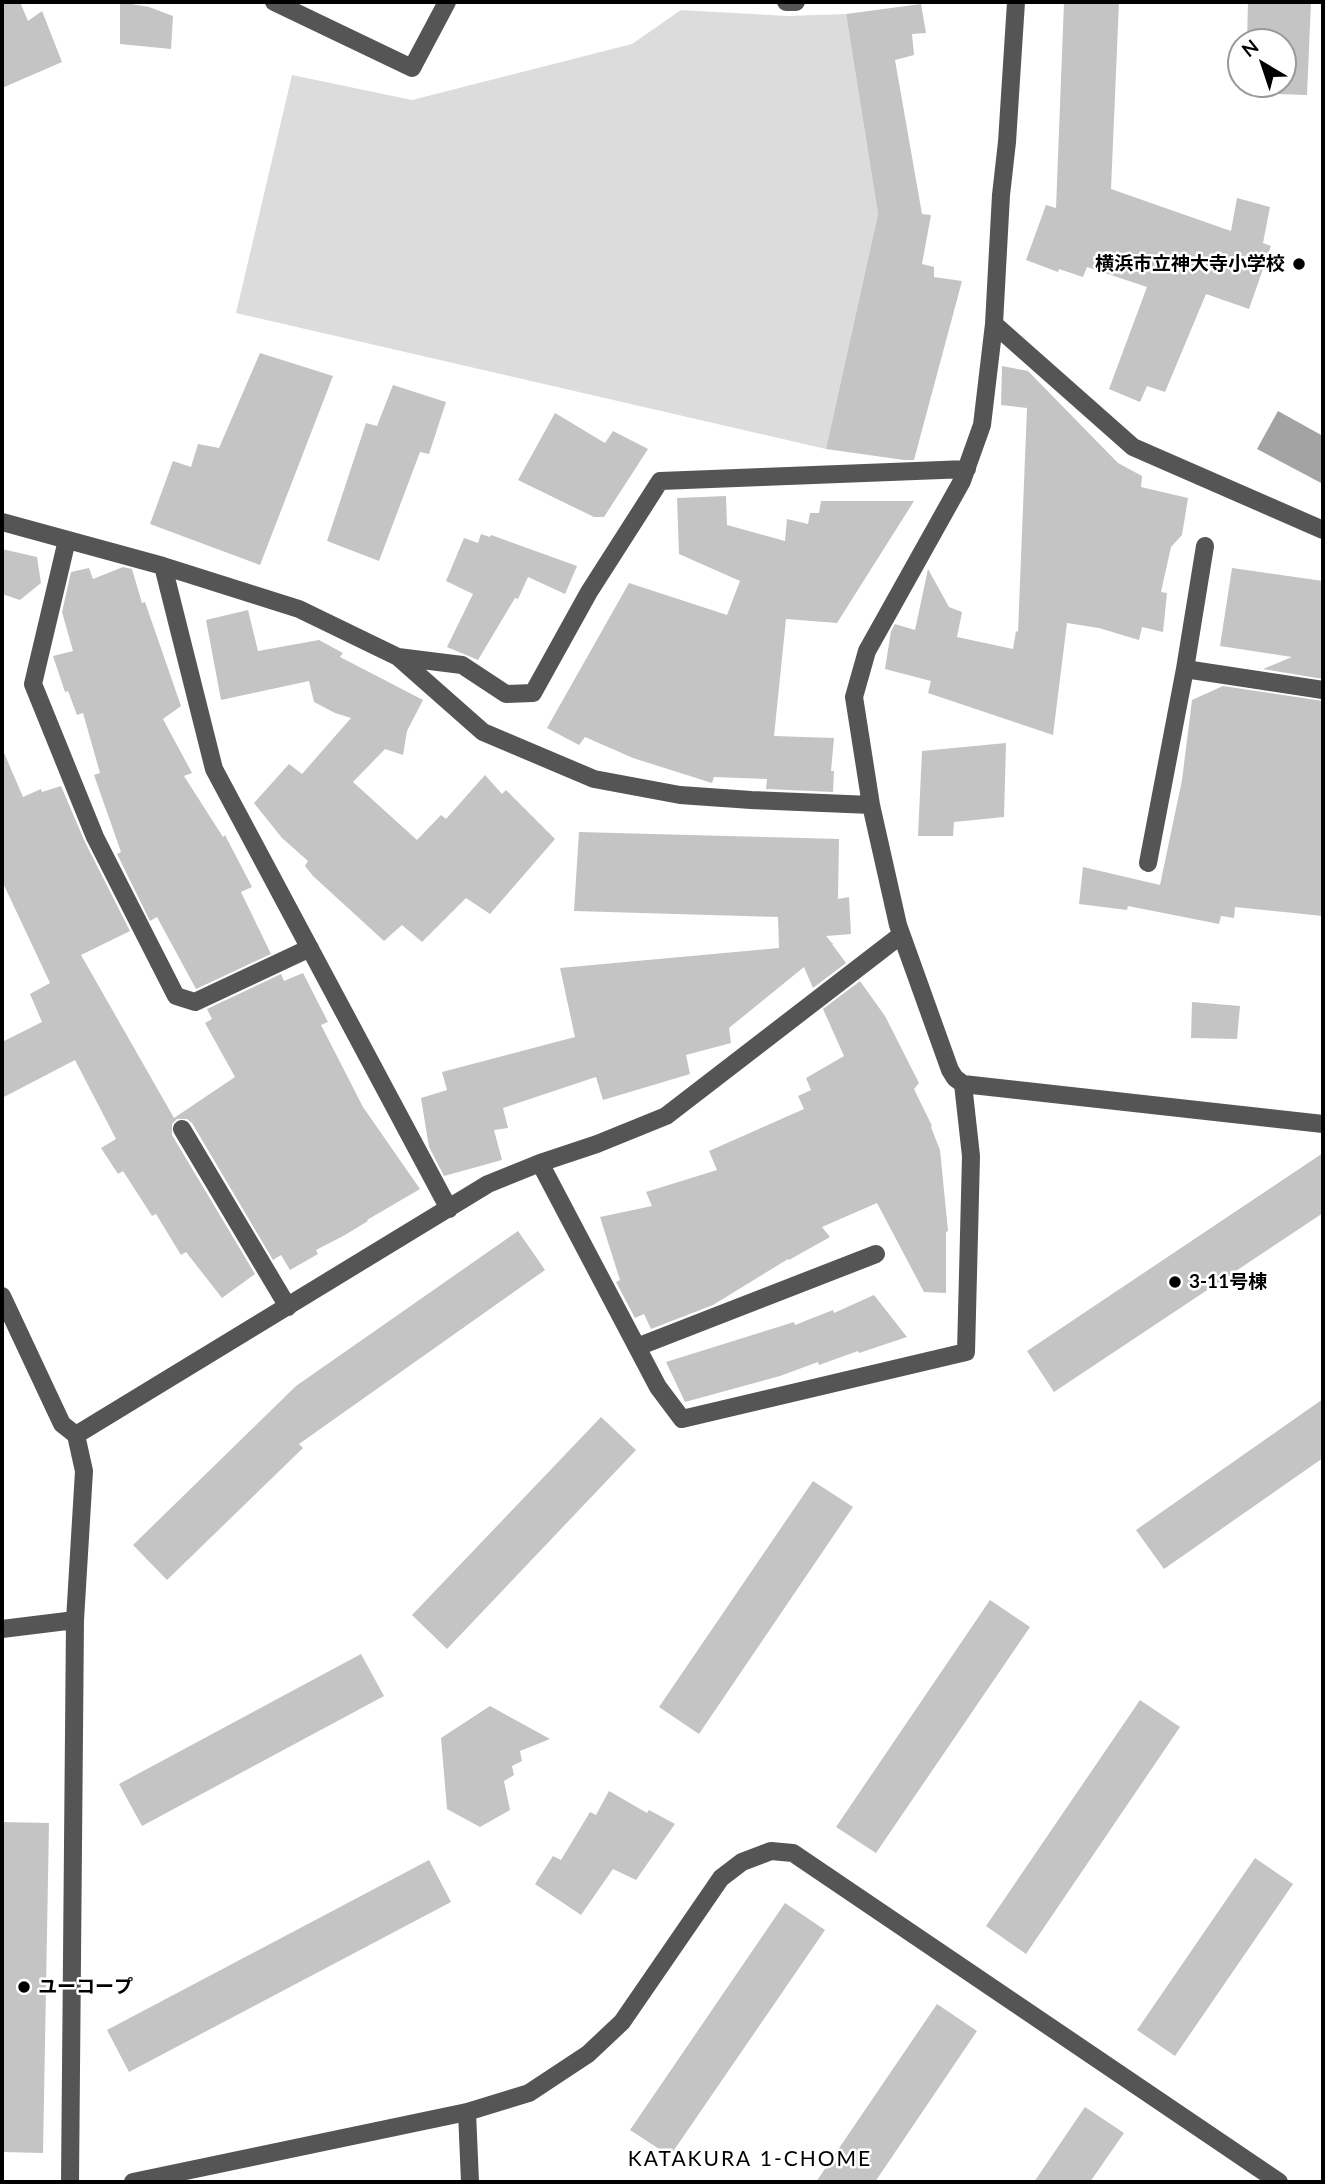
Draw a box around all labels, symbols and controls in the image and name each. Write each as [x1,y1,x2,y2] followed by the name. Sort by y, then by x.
[1227,28,1297,98] north arrow
[1237,34,1263,61] text: N
[1095,253,1285,275] place label: 横浜市立神大寺小学校
[1291,256,1307,272] marker: 横浜市立神大寺小学校
[1189,1271,1267,1293] place label: 3-11号棟
[1167,1274,1183,1290] marker: 3-11号棟
[38,1976,133,1998] place label: ユーコープ
[16,1979,32,1995] marker: ユーコープ
[630,2146,870,2172] district label: KATAKURA 1-CHOME

